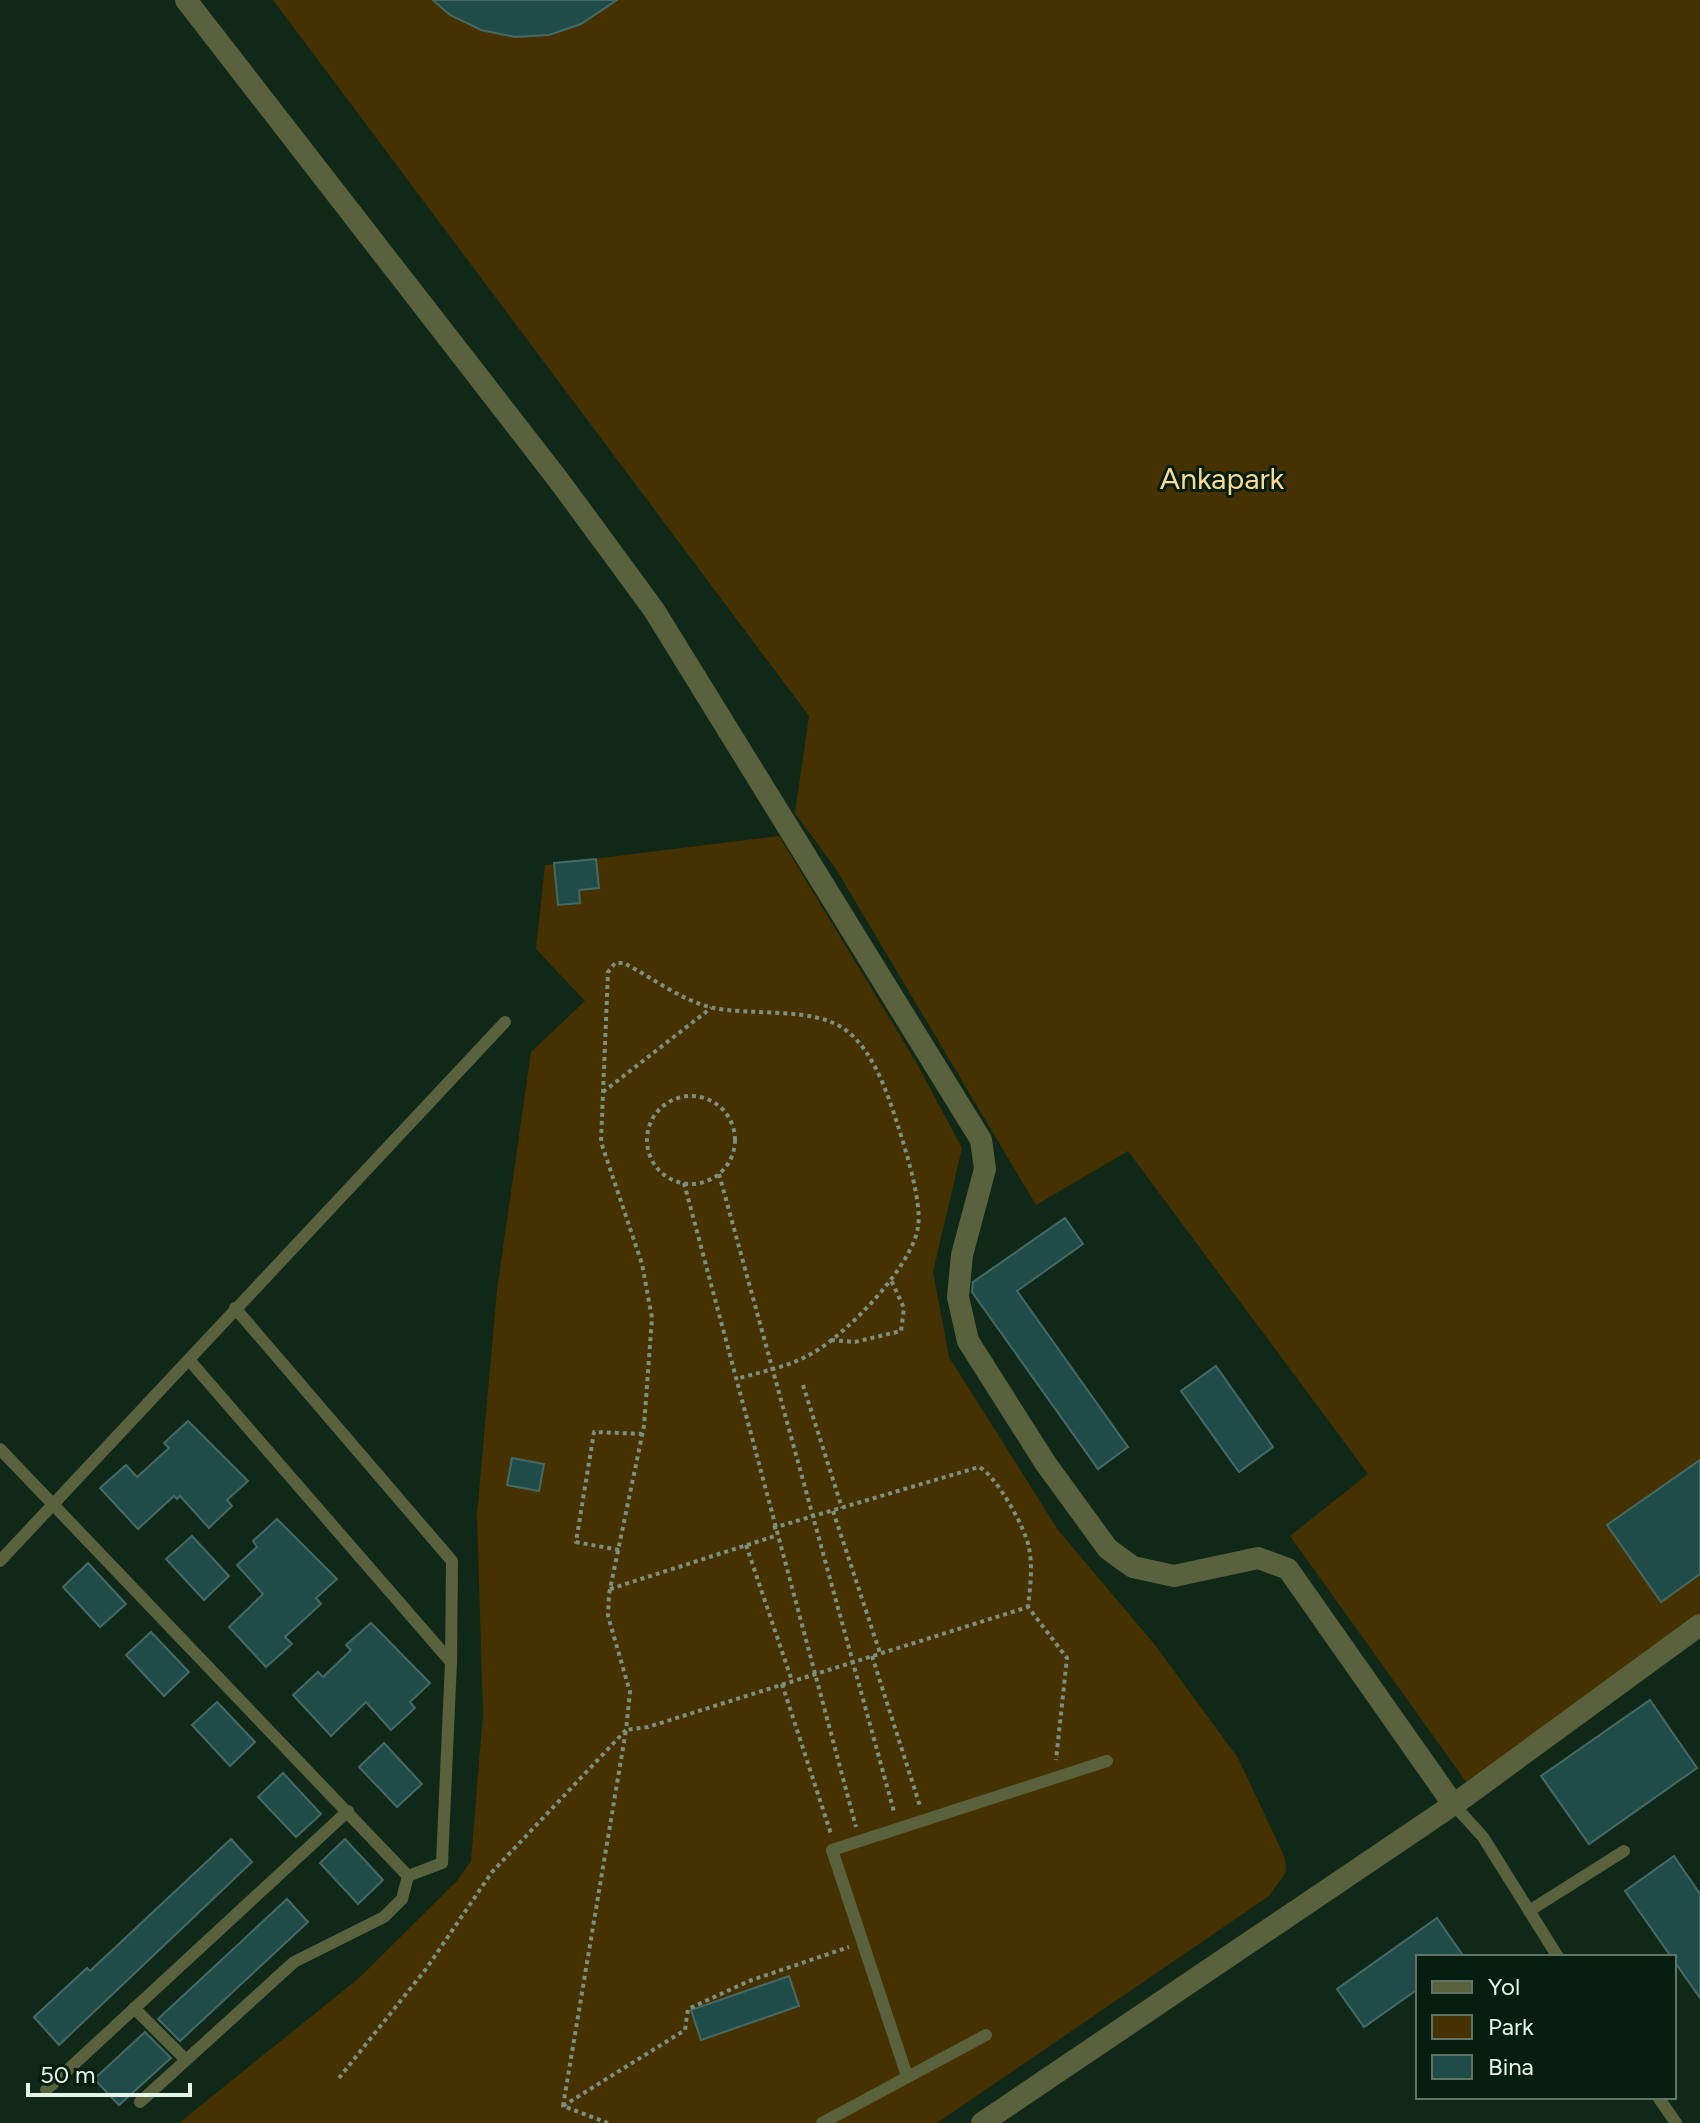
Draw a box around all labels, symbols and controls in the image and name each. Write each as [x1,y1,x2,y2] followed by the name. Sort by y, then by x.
[1160,460,1285,497] park label: Ankapark
[1416,1955,1676,2099] legend
[1488,1972,1520,2001] text: Yol
[1488,2012,1534,2041] text: Park
[28,2047,190,2097] scale bar
[1488,2052,1534,2081] text: Bina
[40,2060,96,2089] text: 50 m

